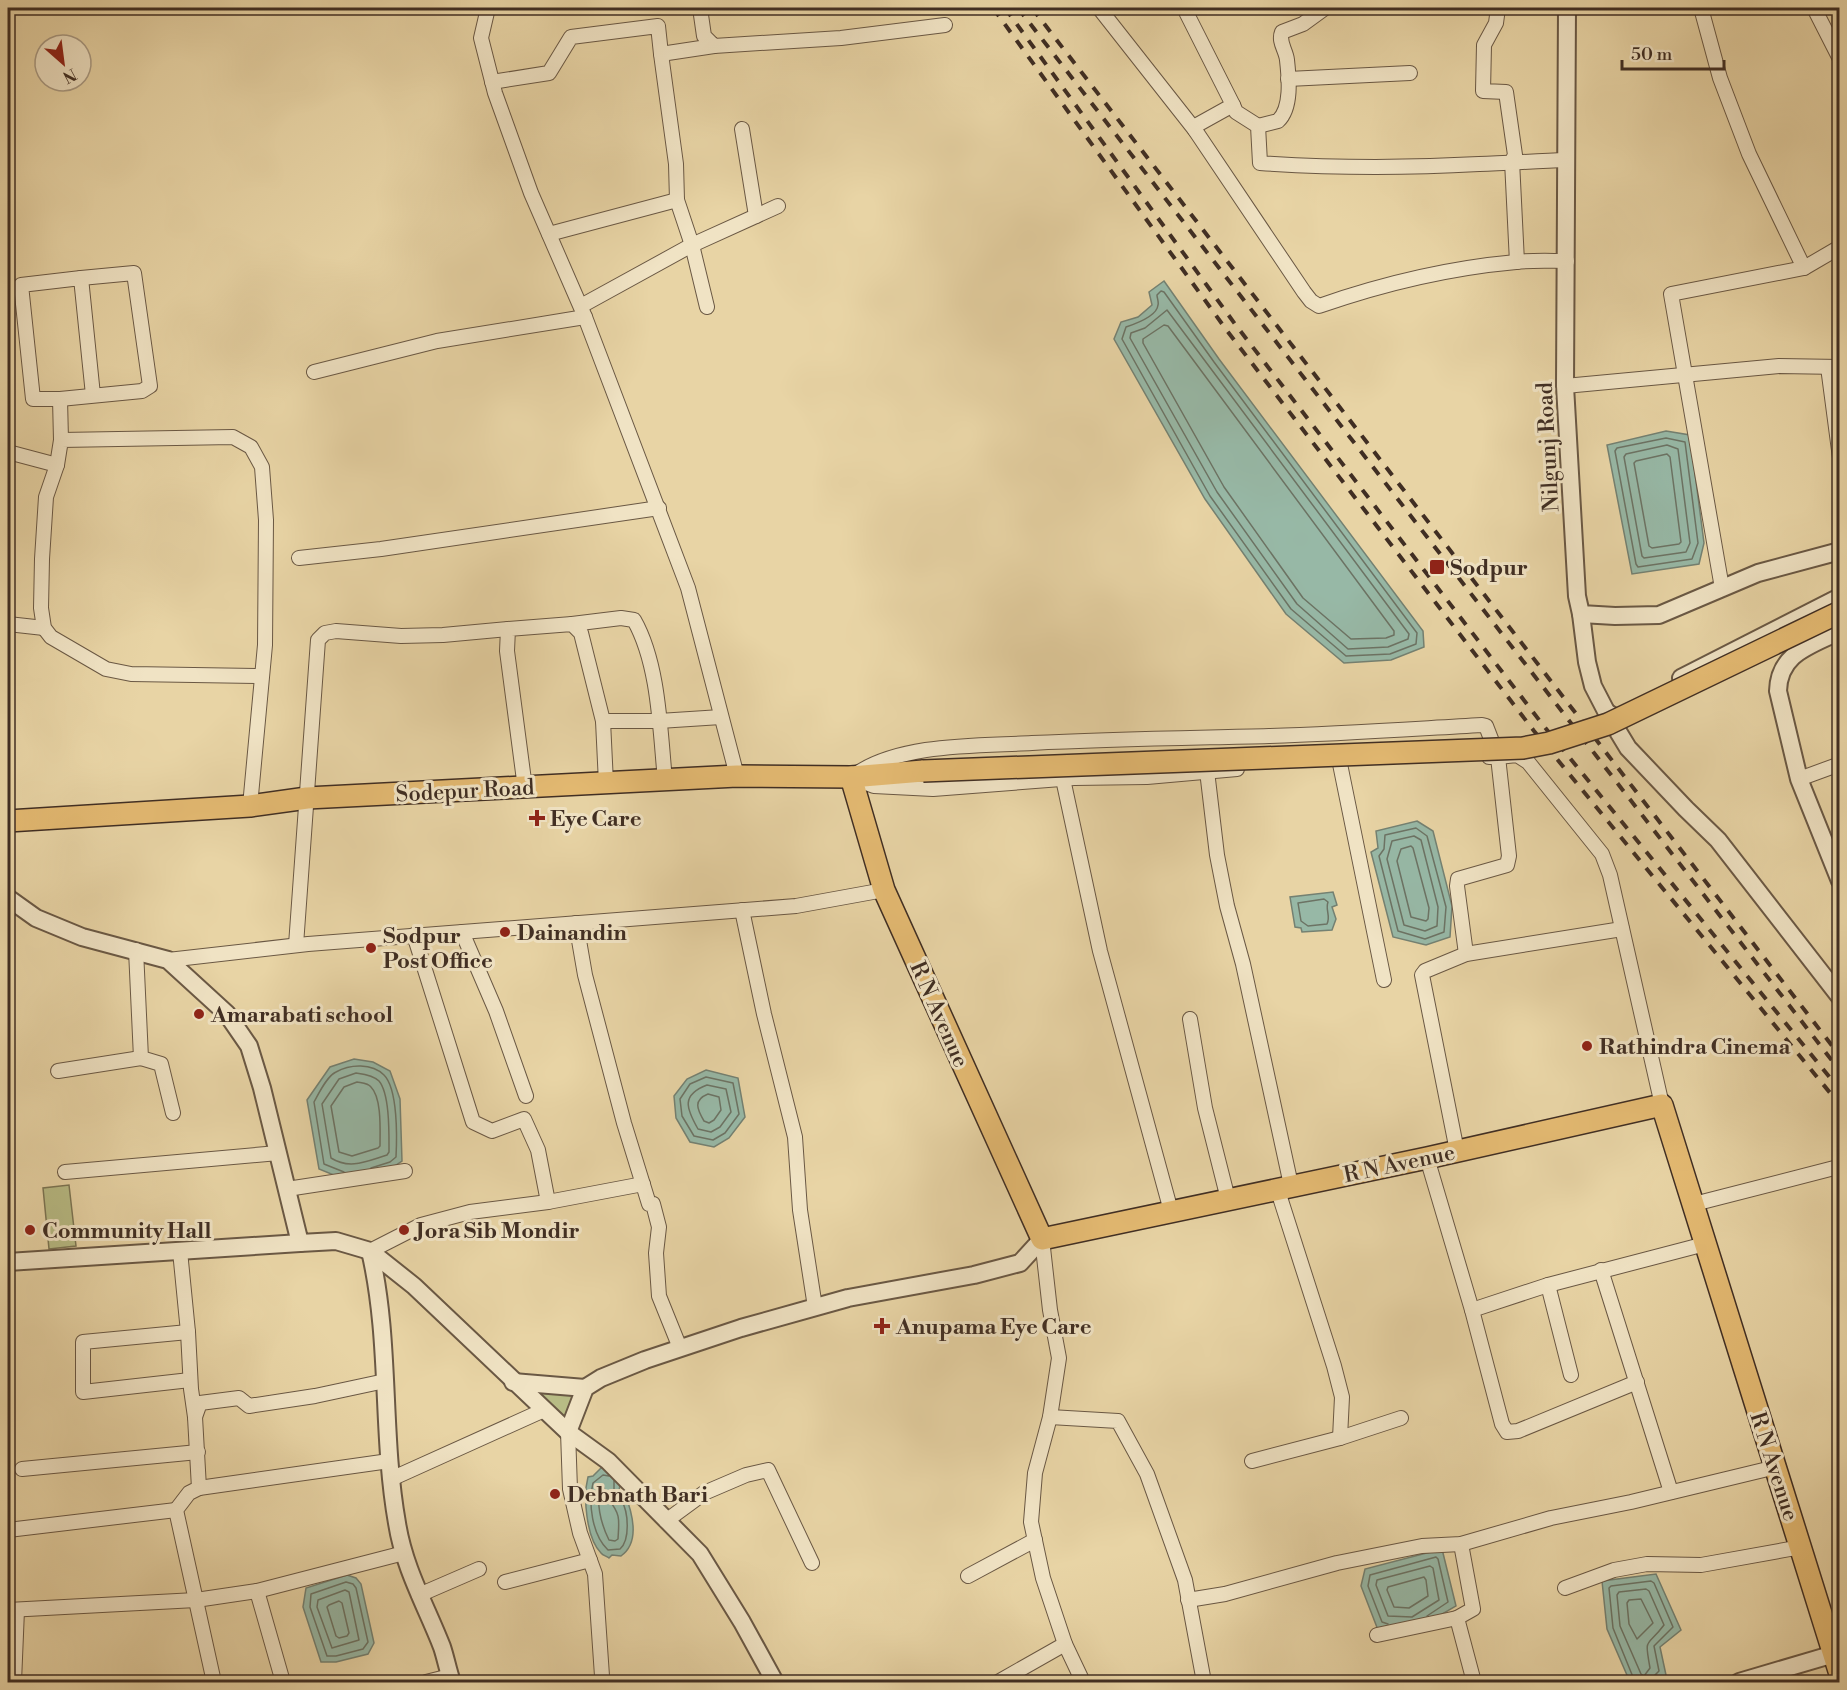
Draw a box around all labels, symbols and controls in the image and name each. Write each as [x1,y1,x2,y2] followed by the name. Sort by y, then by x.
[33,33,93,93] north arrow
[1622,33,1724,71] scale bar
[1631,43,1673,66] text: 50 m
[59,64,80,87] text: N
[1532,381,1565,513] street label: Nilgunj Road
[1450,555,1528,582] place label: Sodpur
[1428,558,1446,576] marker: Sodpur
[395,774,536,809] street label: Sodepur Road
[550,806,642,833] place label: Eye Care
[528,809,546,827] marker: Eye Care
[517,920,627,947] place label: Dainandin
[383,923,493,975] place label: Sodpur Post Office
[498,925,512,939] marker: Dainandin
[364,941,378,955] marker: Sodpur Post Office
[903,957,974,1072] street label: R N Avenue
[210,1002,393,1029] place label: Amarabati school
[192,1007,206,1021] marker: Amarabati school
[1599,1034,1791,1061] place label: Rathindra Cinema
[1580,1039,1594,1053] marker: Rathindra Cinema
[1341,1139,1457,1189] street label: R N Avenue
[42,1218,212,1245] place label: Community Hall
[413,1218,580,1245] place label: Jora Sib Mondir
[23,1223,37,1237] marker: Community Hall
[397,1223,411,1237] marker: Jora Sib Mondir
[895,1314,1092,1341] place label: Anupama Eye Care
[873,1317,891,1335] marker: Anupama Eye Care
[1743,1408,1804,1524] street label: R N Avenue
[567,1482,708,1509] place label: Debnath Bari
[548,1487,562,1501] marker: Debnath Bari

